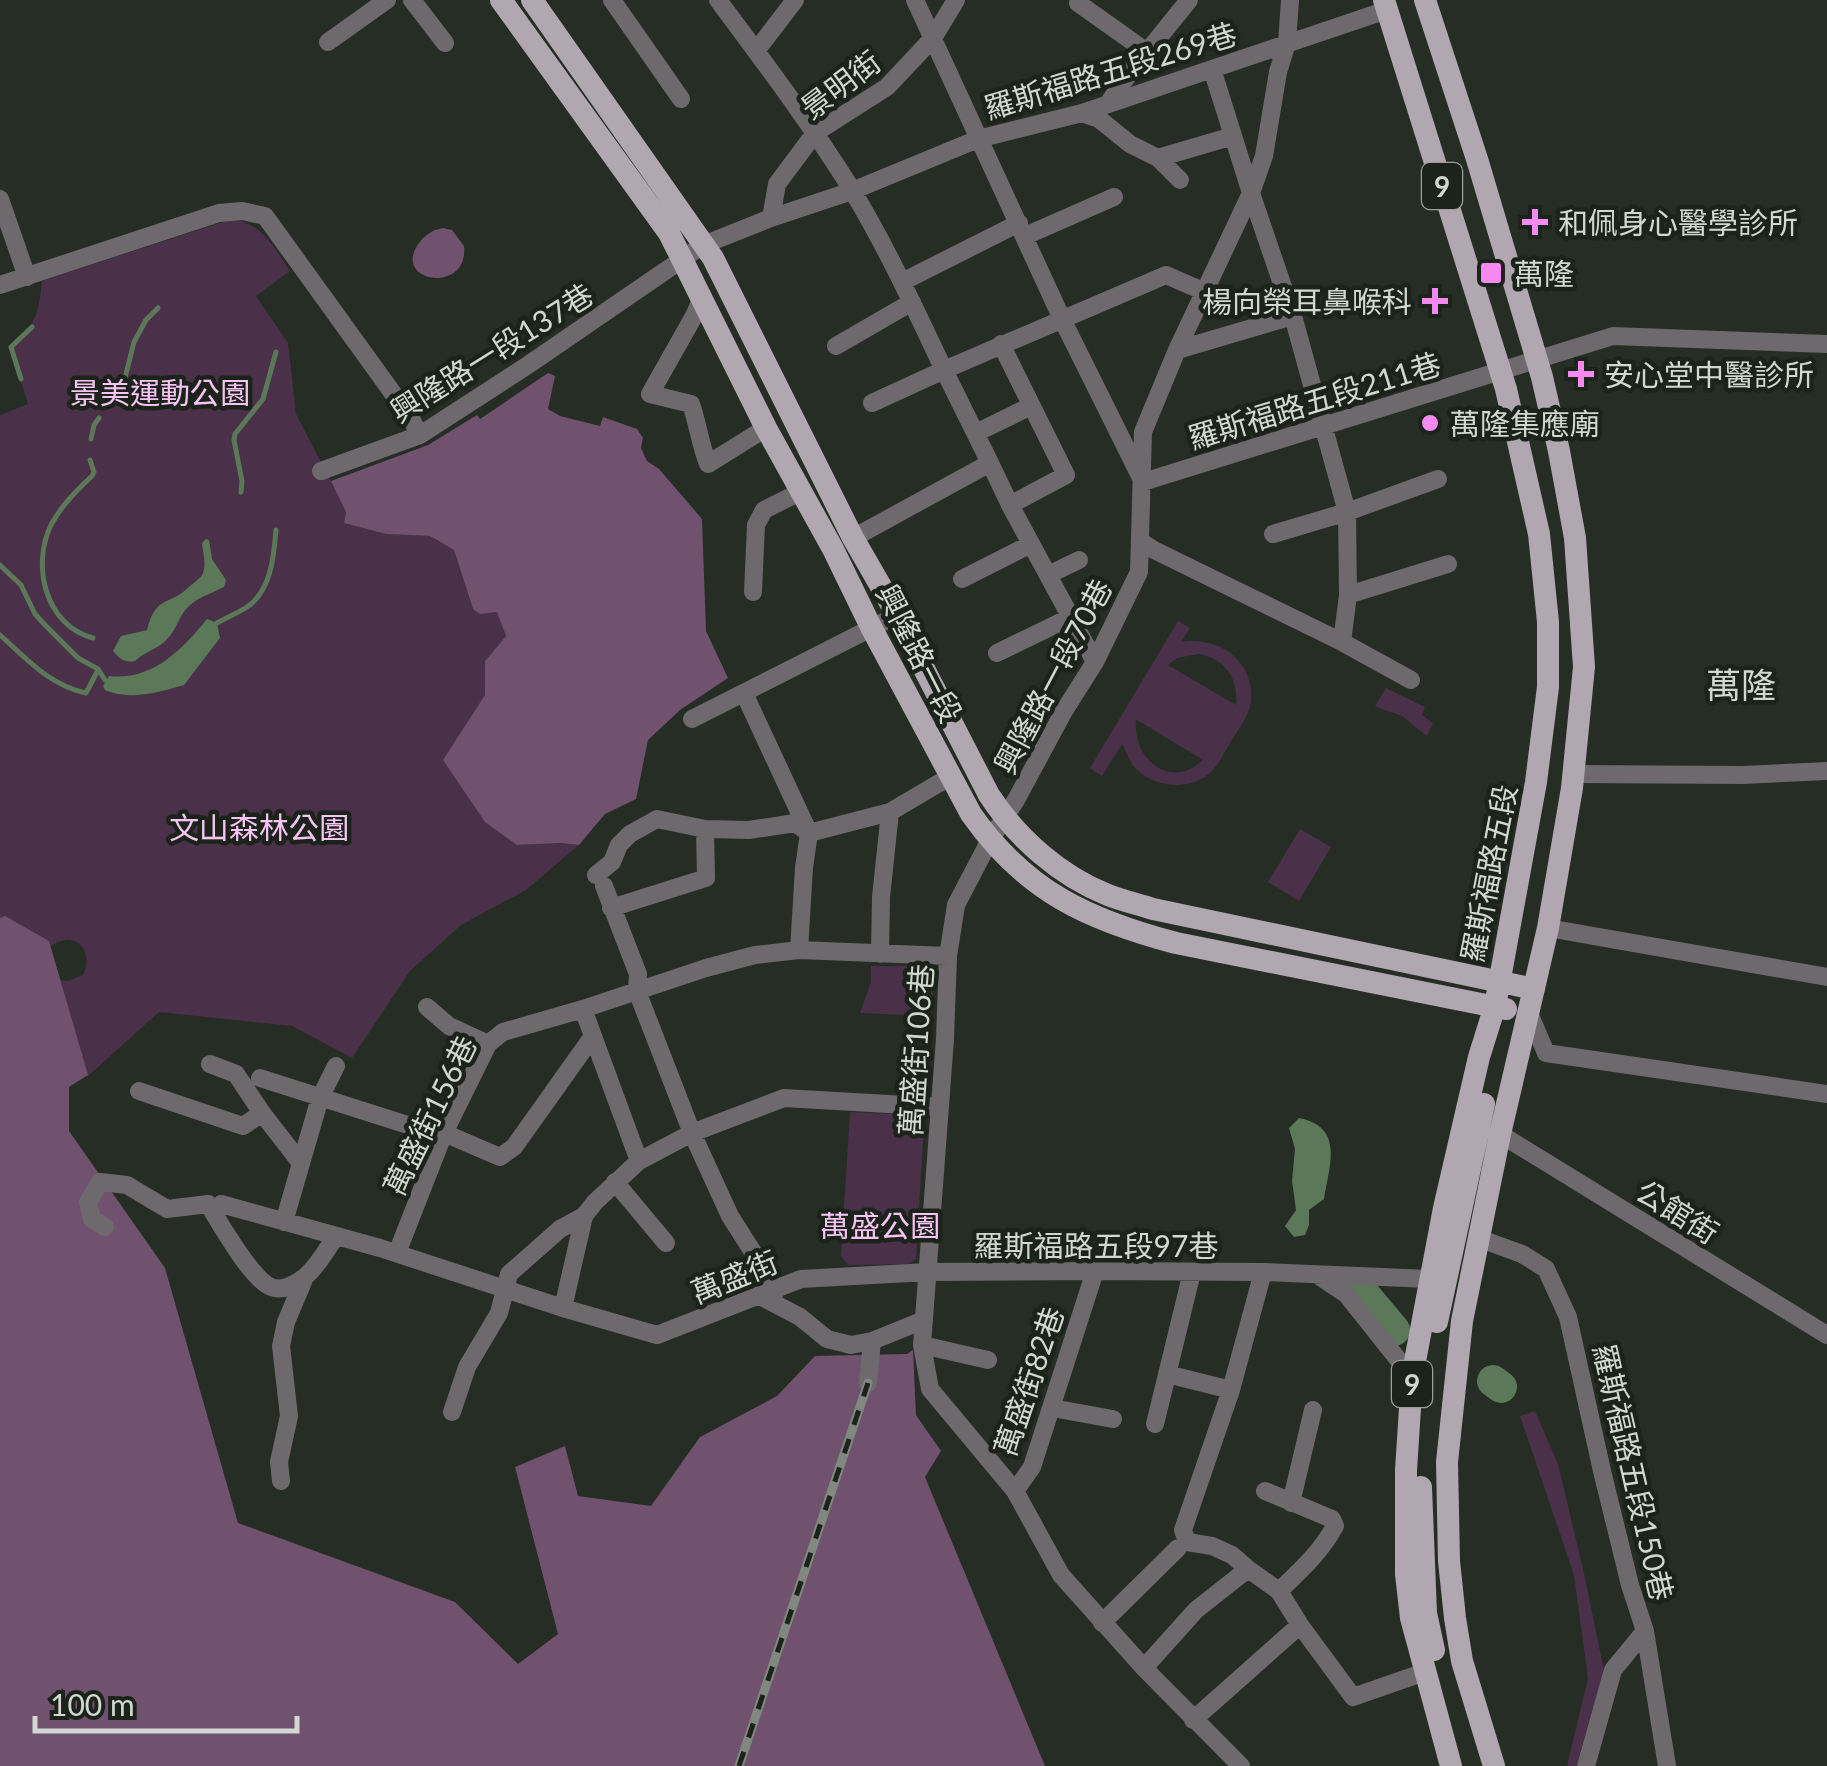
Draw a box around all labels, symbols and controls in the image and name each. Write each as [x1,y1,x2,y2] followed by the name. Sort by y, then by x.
[979,14,1241,126] street label: 羅斯福路五段269巷
[793,43,887,125] street label: 景明街
[1422,163,1462,209] road number: 9
[1558,204,1798,240] place label: 和佩身心醫學診所
[1522,209,1548,235] marker: 和佩身心醫學診所
[1514,255,1574,291] place label: 萬隆
[1478,260,1504,286] marker: 萬隆
[383,275,599,429] street label: 興隆路一段137巷
[1202,283,1412,319] place label: 楊向榮耳鼻喉科
[1422,288,1448,314] marker: 楊向榮耳鼻喉科
[1183,344,1445,456] street label: 羅斯福路五段211巷
[1604,356,1814,392] place label: 安心堂中醫診所
[1568,361,1594,387] marker: 安心堂中醫診所
[70,374,250,410] park label: 景美運動公園
[1450,405,1600,441] place label: 萬隆集應廟
[1419,412,1441,434] marker: 萬隆集應廟
[986,573,1118,779] street label: 興隆路一段70巷
[870,578,970,728] street label: 興隆路一段
[1706,663,1776,705] district label: 萬隆
[1453,781,1523,965] street label: 羅斯福路五段
[169,809,349,845] park label: 文山森林公園
[891,963,939,1137] street label: 萬盛街106巷
[375,1030,483,1200] street label: 萬盛街156巷
[1630,1172,1726,1250] street label: 公館街
[820,1207,940,1243] park label: 萬盛公園
[974,1227,1218,1263] street label: 羅斯福路五段97巷
[686,1242,782,1310] street label: 萬盛街
[986,1302,1070,1460] street label: 萬盛街82巷
[1587,1340,1681,1604] street label: 羅斯福路五段150巷
[1392,1361,1432,1407] road number: 9
[35,1671,298,1733] scale bar
[50,1686,135,1722] text: 100 m

